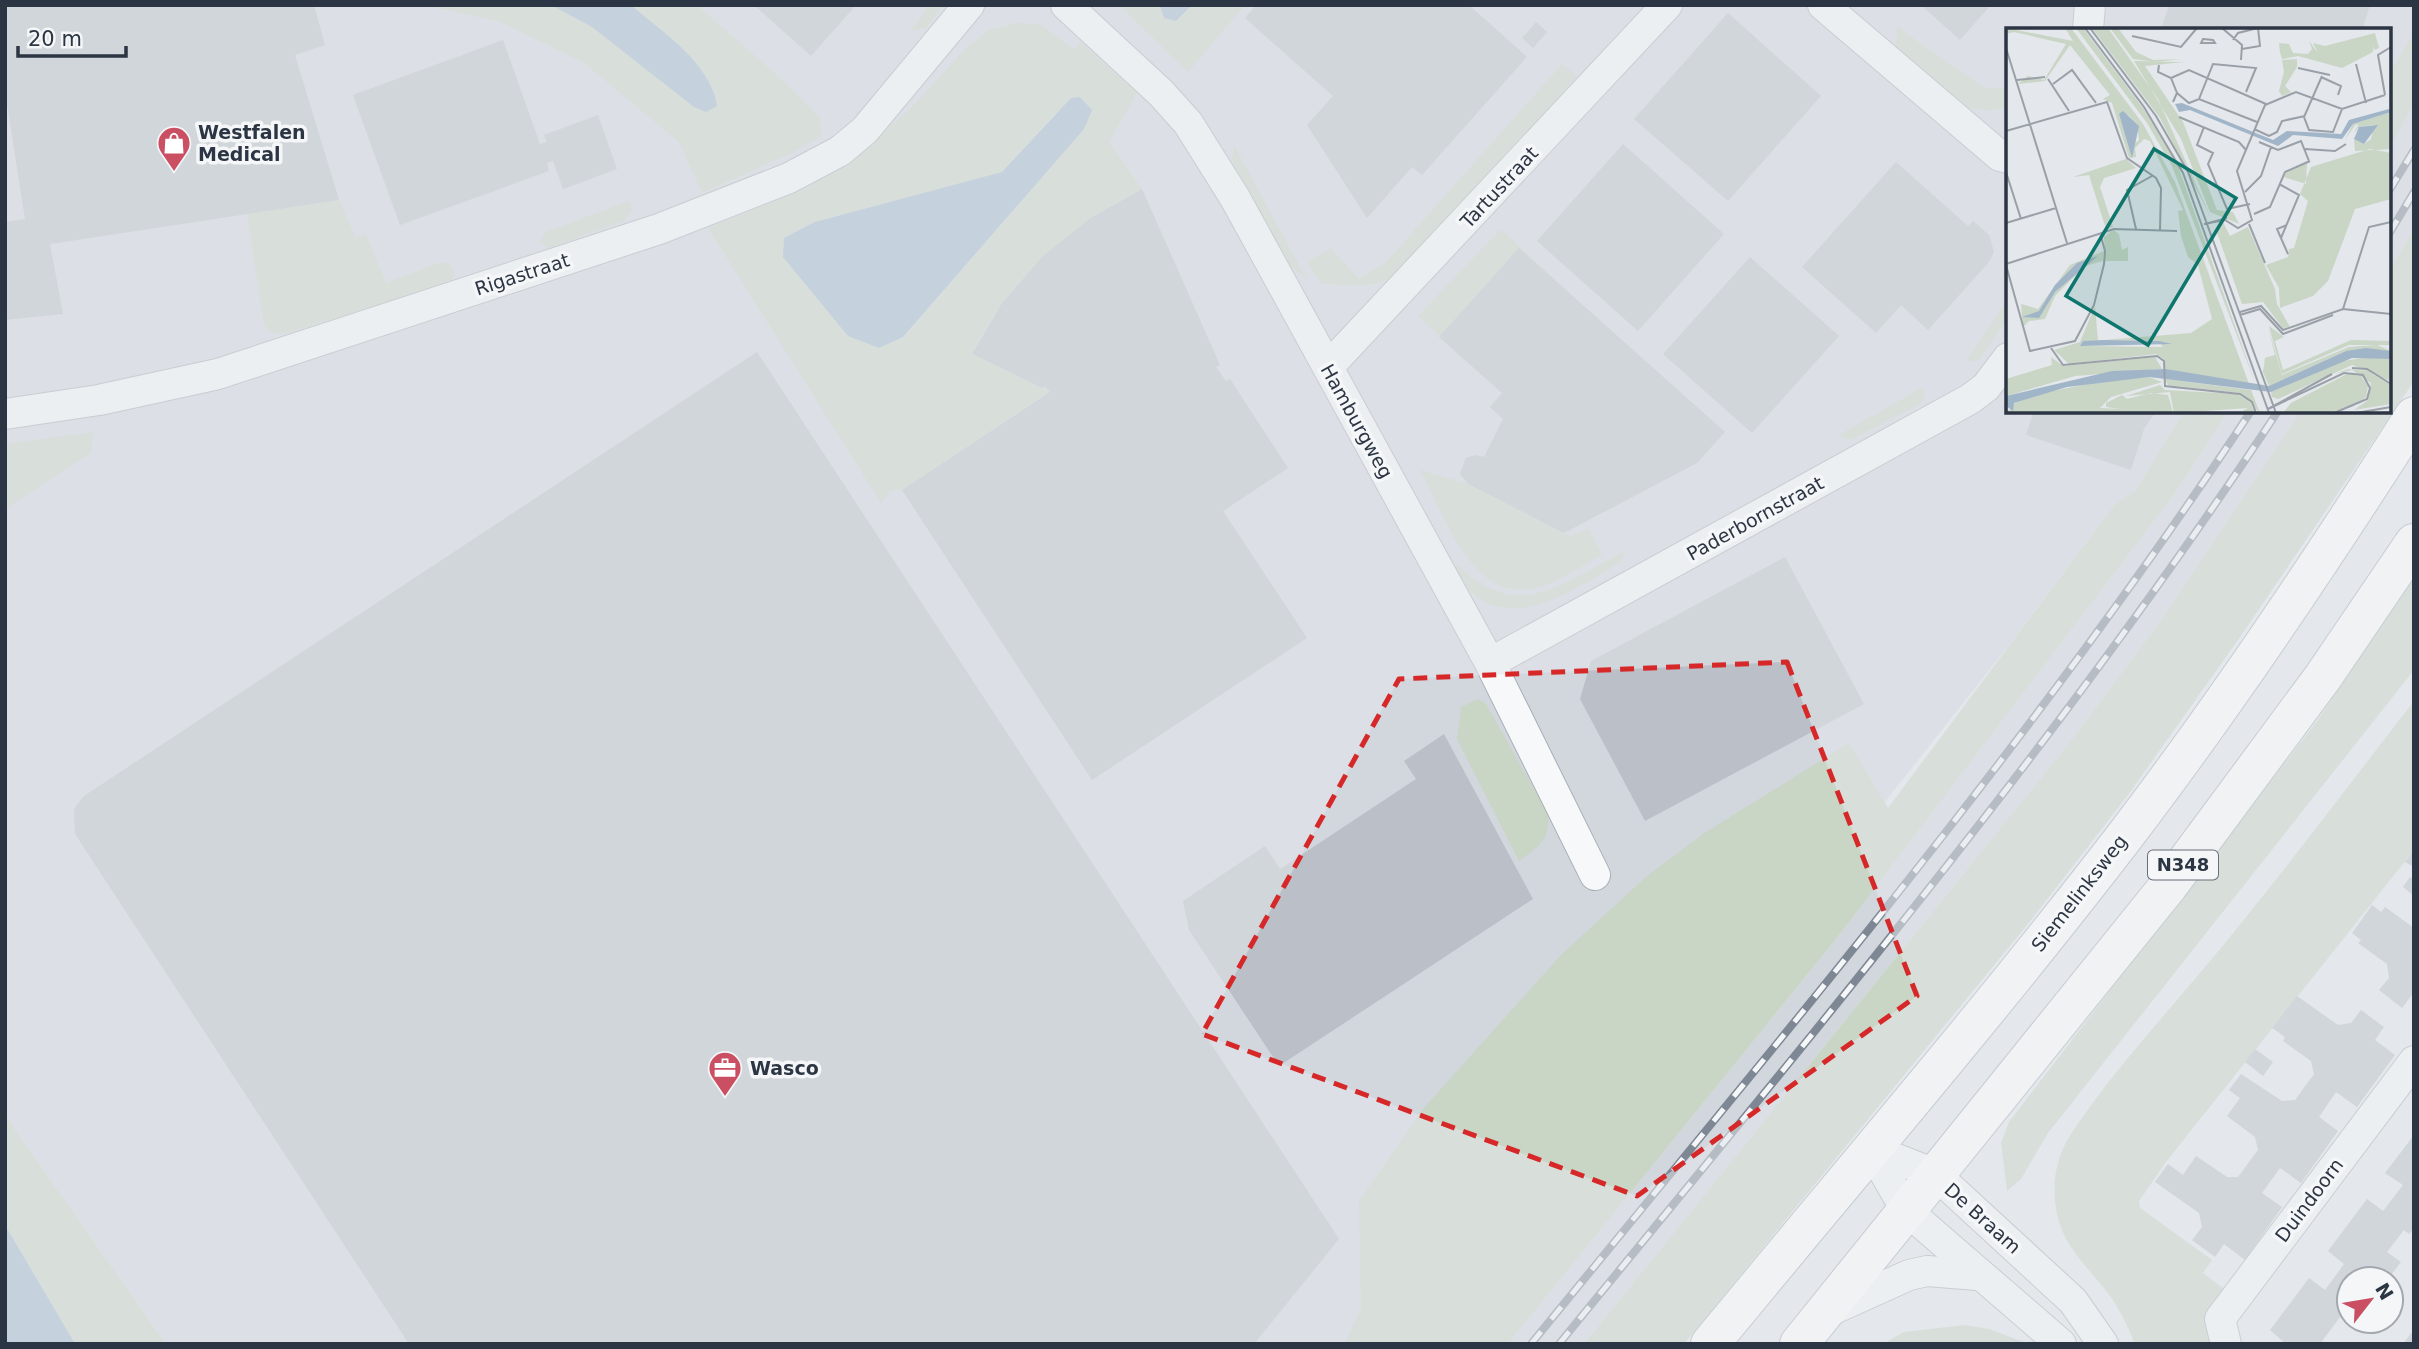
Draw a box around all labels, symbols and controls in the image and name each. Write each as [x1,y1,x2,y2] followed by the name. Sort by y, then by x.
[18,14,126,58] scale bar
[28,27,82,51] text: 20 m
[2006,28,2391,413] inset map
[198,121,306,165] place label: Westfalen Medical
[155,124,193,173] shop icon: Westfalen Medical
[1455,142,1542,233] street label: Tartustraat
[472,248,572,300] street label: Rigastraat
[1317,360,1397,482] street label: Hamburgweg
[1683,471,1827,565] street label: Paderbornstraat
[2027,830,2131,956] street label: Siemelinksweg
[2148,850,2218,880] road number: N348
[706,1049,744,1098] office icon: Wasco
[750,1057,819,1079] place label: Wasco
[2270,1154,2348,1246] street label: Duindoorn
[1940,1178,2026,1258] street label: De Braam
[2335,1265,2405,1335] north arrow
[2371,1279,2398,1304] text: N

